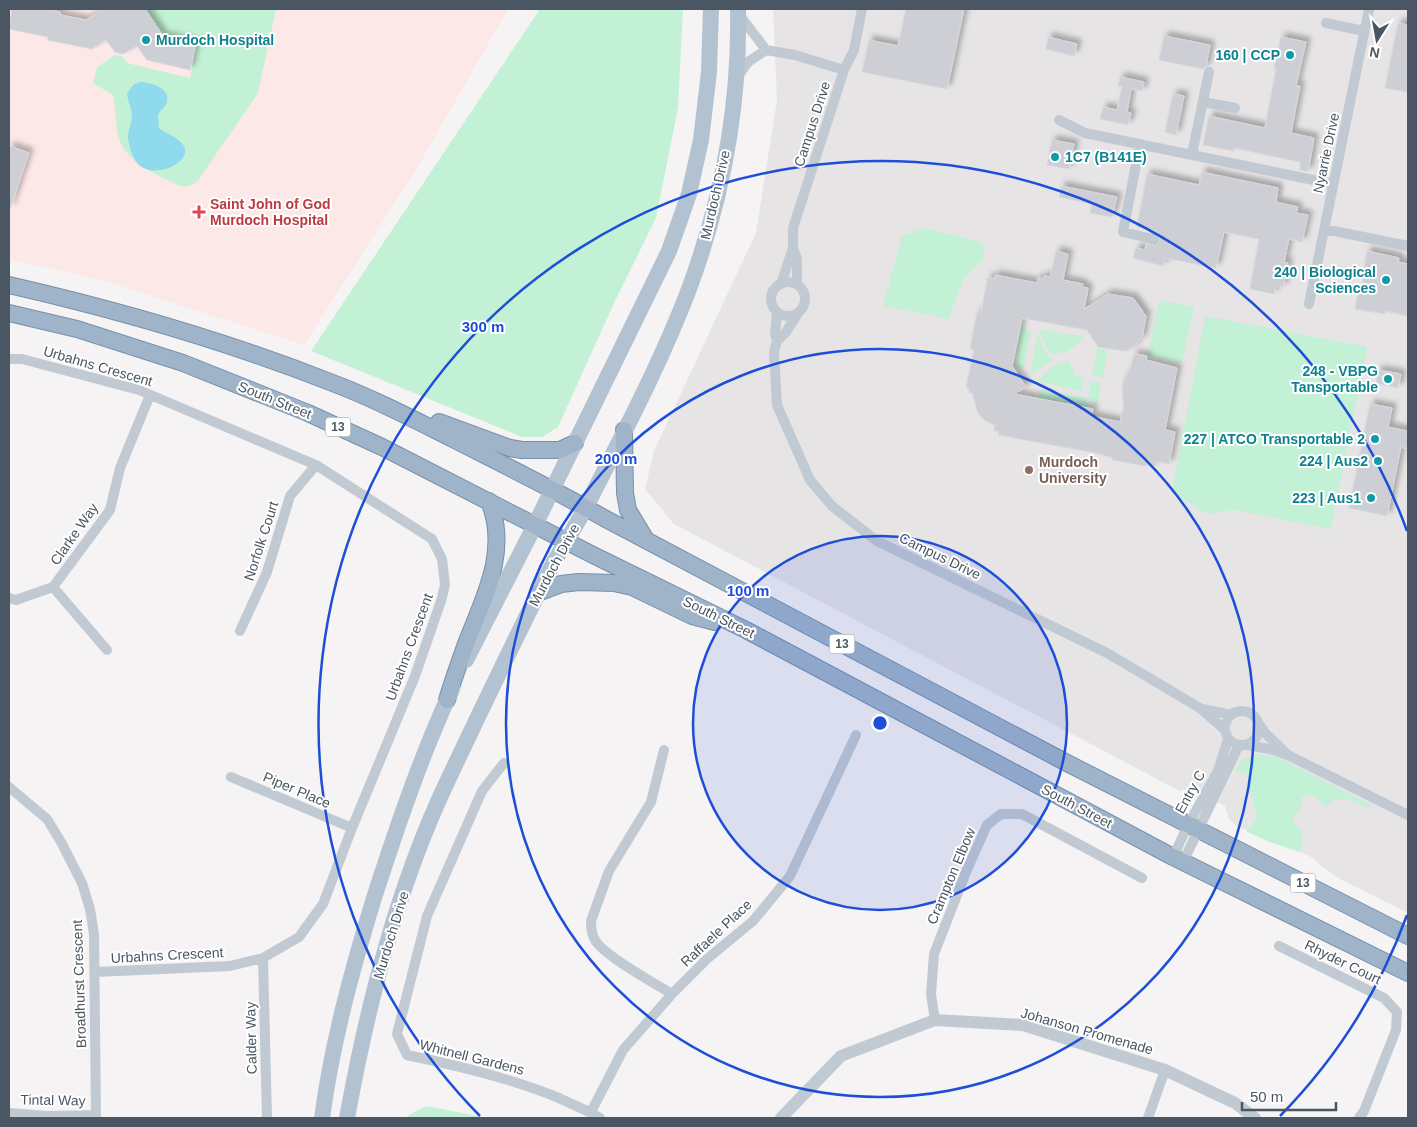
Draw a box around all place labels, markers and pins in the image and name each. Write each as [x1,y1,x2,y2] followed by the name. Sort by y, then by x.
[156,32,274,48] place label: Murdoch Hospital
[140,34,152,46] marker: Murdoch Hospital
[1215,47,1280,63] place label: 160 | CCP
[1284,49,1296,61] marker: 160 | CCP
[1065,149,1147,165] place label: 1C7 (B141E)
[1049,151,1061,163] marker: 1C7 (B141E)
[210,196,331,228] place label: Saint John of God Murdoch Hospital
[192,205,206,219] marker: Saint John of God Murdoch Hospital
[1274,264,1376,296] place label: 240 | Biological Sciences
[1380,274,1392,286] marker: 240 | Biological Sciences
[1291,363,1378,395] place label: 248 - VBPG Tansportable
[1382,373,1394,385] marker: 248 - VBPG Tansportable
[1184,431,1365,447] place label: 227 | ATCO Transportable 2
[1369,433,1381,445] marker: 227 | ATCO Transportable 2
[1299,453,1368,469] place label: 224 | Aus2
[1039,454,1107,486] place label: Murdoch University
[1372,455,1384,467] marker: 224 | Aus2
[1023,464,1035,476] marker: Murdoch University
[1292,490,1361,506] place label: 223 | Aus1
[1365,492,1377,504] marker: 223 | Aus1
[871,714,889,732] centre of rings

